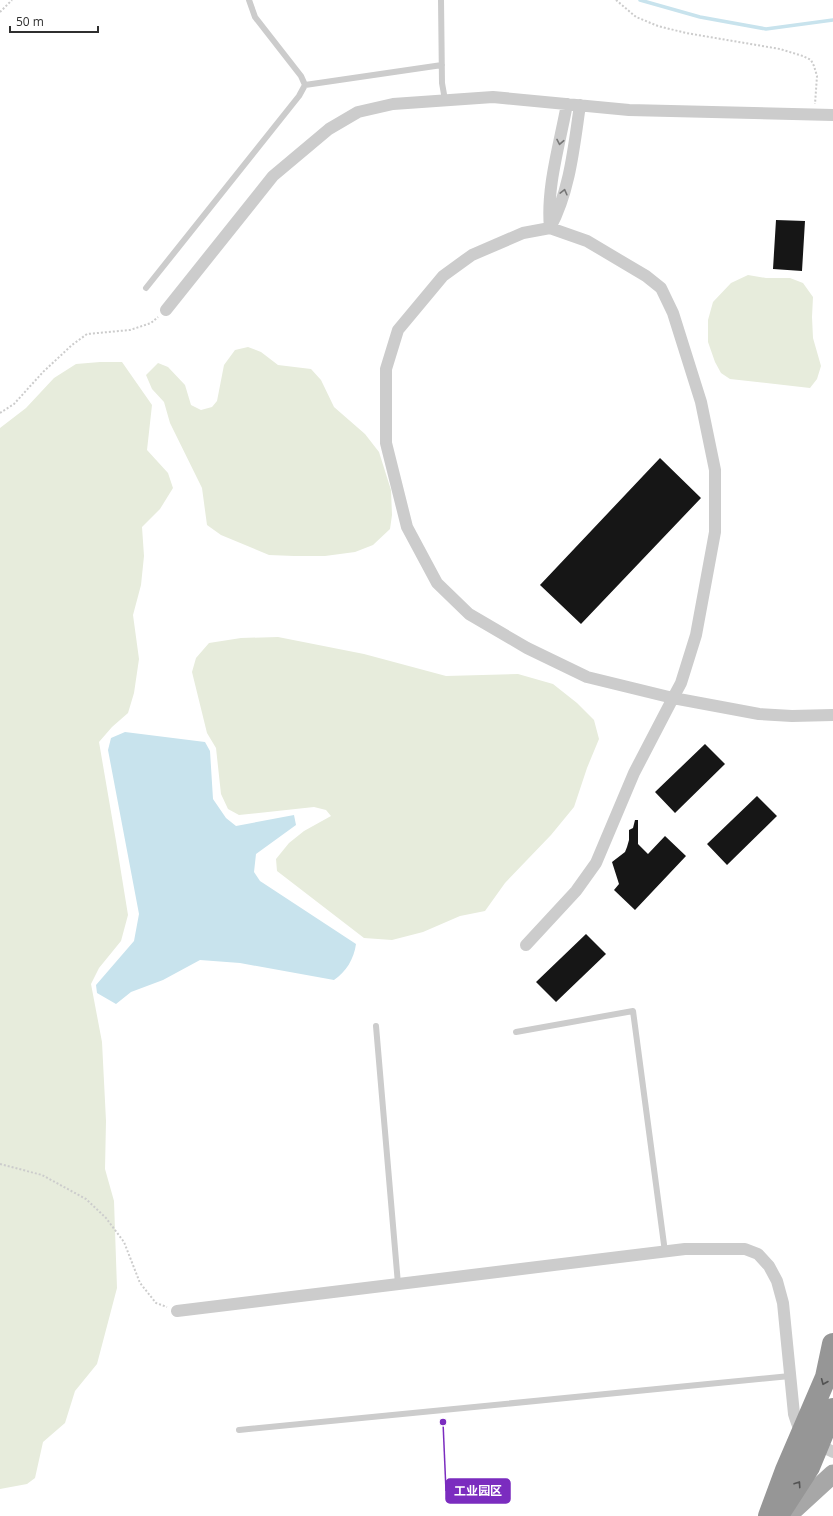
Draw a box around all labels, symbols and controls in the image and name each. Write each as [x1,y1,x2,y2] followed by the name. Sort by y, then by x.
[10,8,98,34] scale bar
[16,13,44,30] text: 50 m
[556,139,564,145] one-way arrow
[560,189,568,195] one-way arrow
[820,1379,828,1386] one-way arrow
[446,1479,510,1503] callout: 工业园区
[793,1481,800,1488] one-way arrow
[454,1482,502,1499] text: 工业园区

